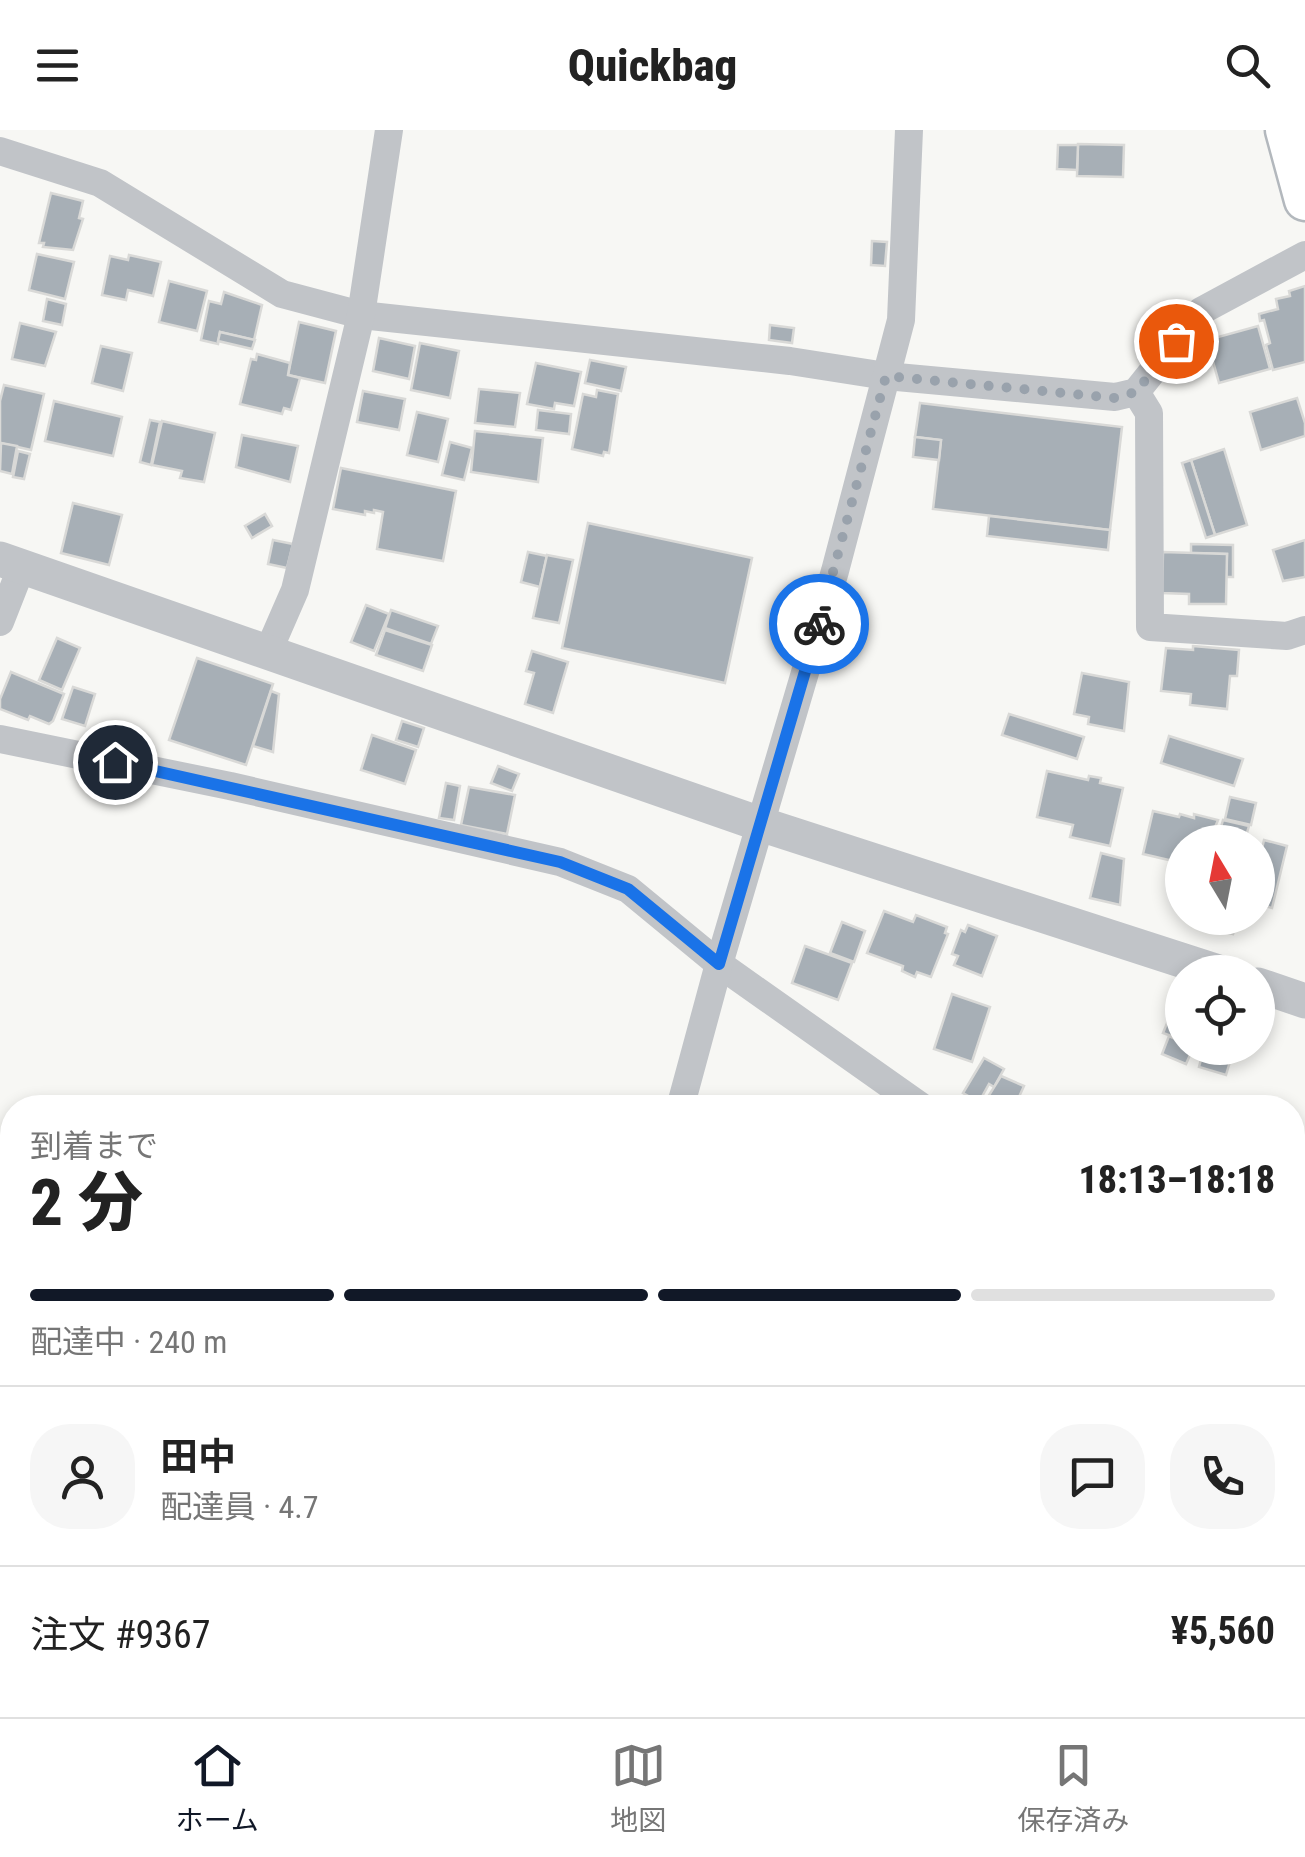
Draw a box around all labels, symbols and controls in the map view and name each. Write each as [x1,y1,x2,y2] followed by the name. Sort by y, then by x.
[30,38,85,93] icon: menu
[1220,38,1275,93] icon: search
[568,39,737,92] text: Quickbag
[1134,299,1219,384] pin
[1149,314,1204,369] icon: bag
[769,574,869,674] courier
[792,597,847,652] icon: bike
[73,720,158,805] pin
[88,735,143,790] icon: home
[1165,825,1275,935] north arrow
[1165,825,1275,1065] map controls
[1165,955,1275,1065] button: locate
[30,1127,158,1165] text: 到着まで
[1078,1158,1275,1202] text: 18:13–18:18
[30,1165,143,1241] text: 2 分
[30,1323,227,1361] text: 配達中 · 240 m
[30,1424,135,1529] button: person
[1040,1424,1145,1529] button: chat
[1170,1424,1275,1529] button: phone
[160,1435,236,1479] text: 田中
[160,1488,319,1526] text: 配達員 · 4.7
[1171,1609,1275,1653] text: ¥5,560
[30,1613,211,1657] text: 注文 #9367
[176,1738,259,1838] tab: ホーム
[610,1738,666,1838] tab: 地図
[1017,1738,1129,1838] tab: 保存済み

